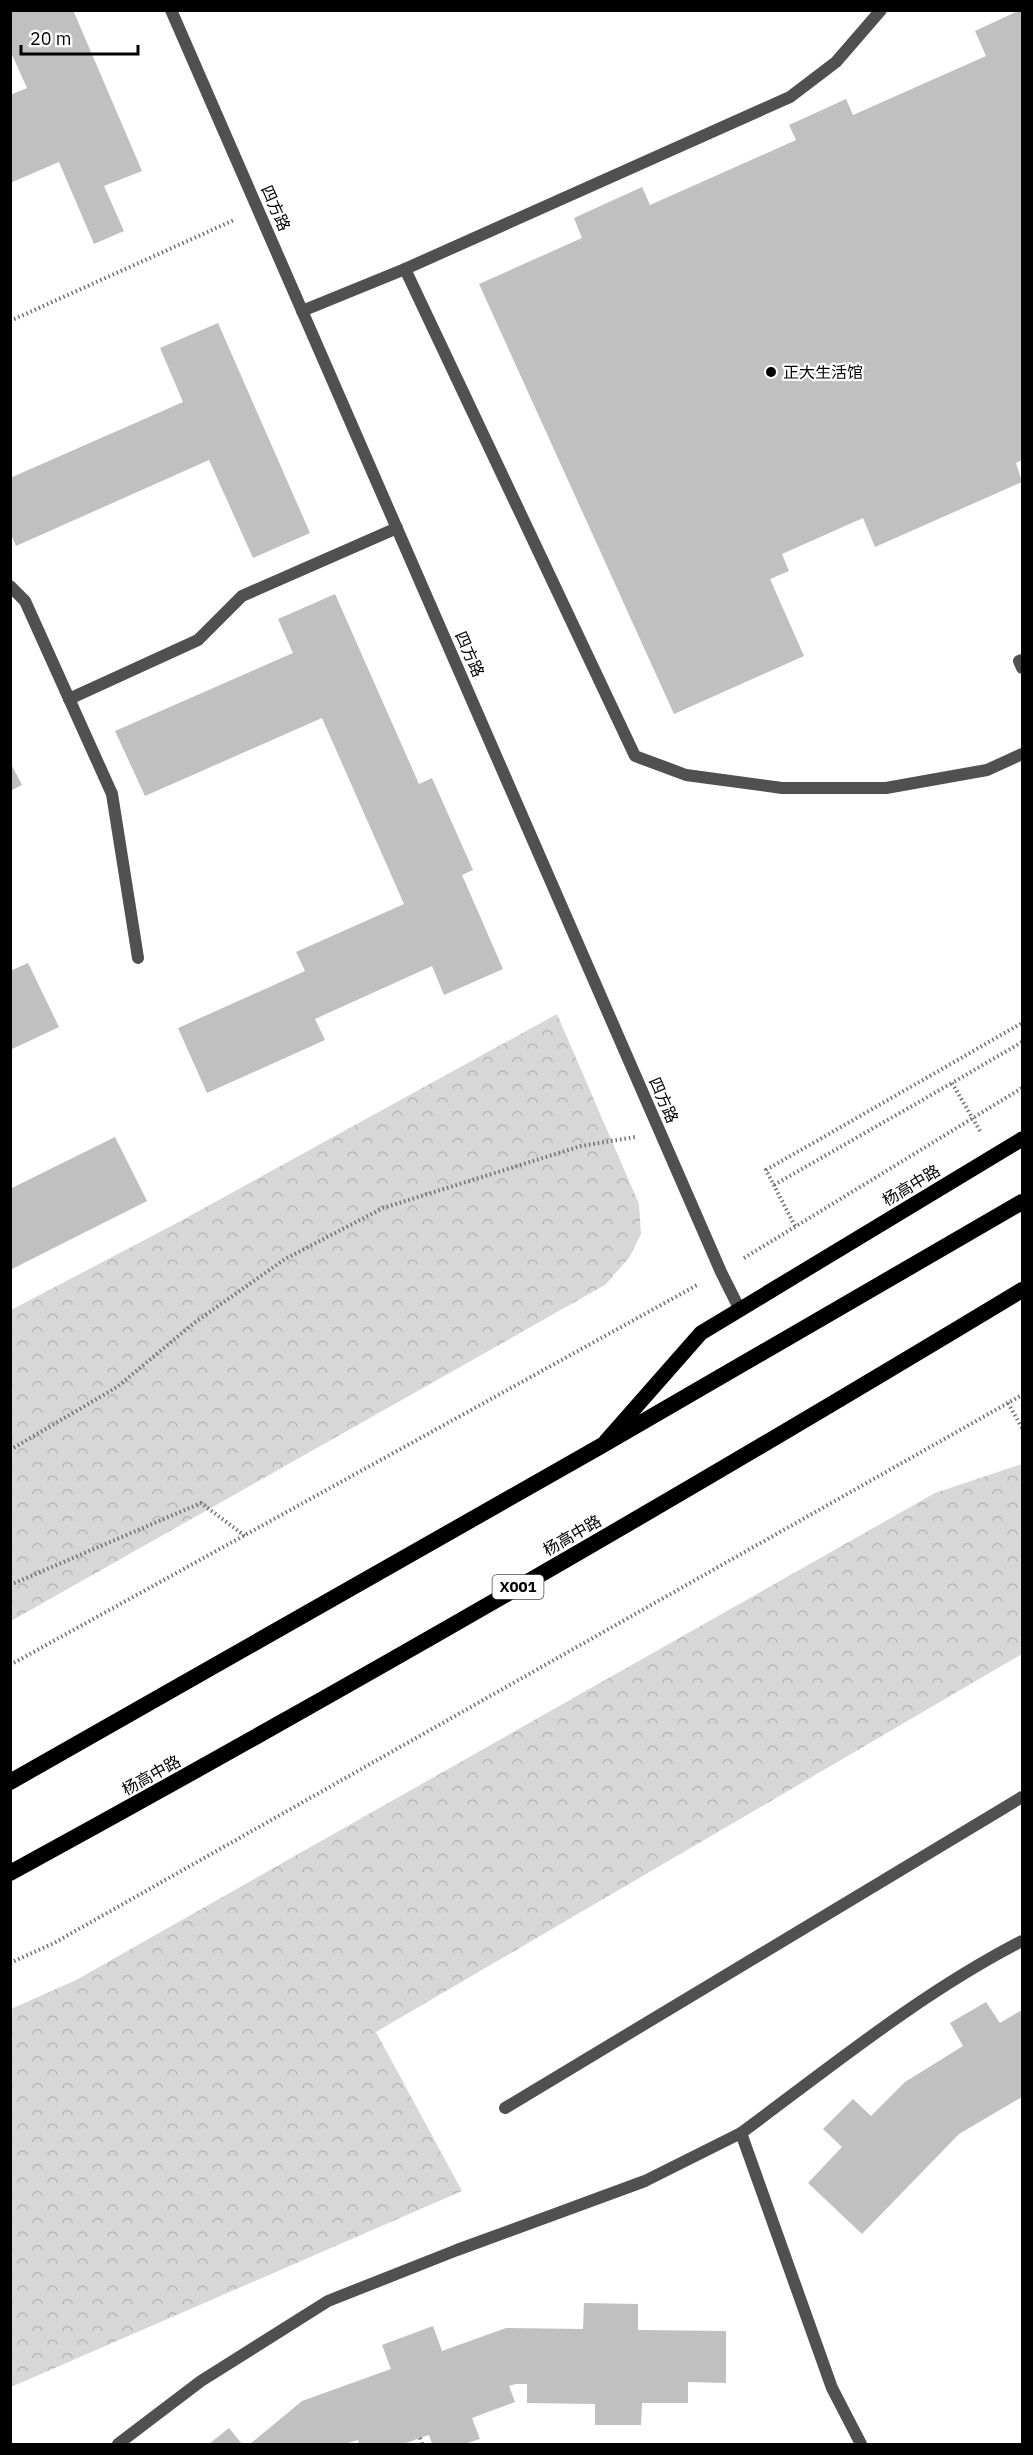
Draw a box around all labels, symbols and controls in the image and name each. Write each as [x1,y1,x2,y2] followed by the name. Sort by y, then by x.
[21,18,138,56] scale bar
[30,27,72,50] text: 20 m
[257,182,295,234] street label: 四方路
[783,362,863,382] place label: 正大生活馆
[764,365,778,379] marker: 正大生活馆
[451,628,489,680] street label: 四方路
[645,1074,683,1126] street label: 四方路
[878,1160,944,1210] street label: 杨高中路
[539,1510,605,1560] street label: 杨高中路
[492,1575,544,1599] road number: X001
[118,1751,184,1799] street label: 杨高中路

